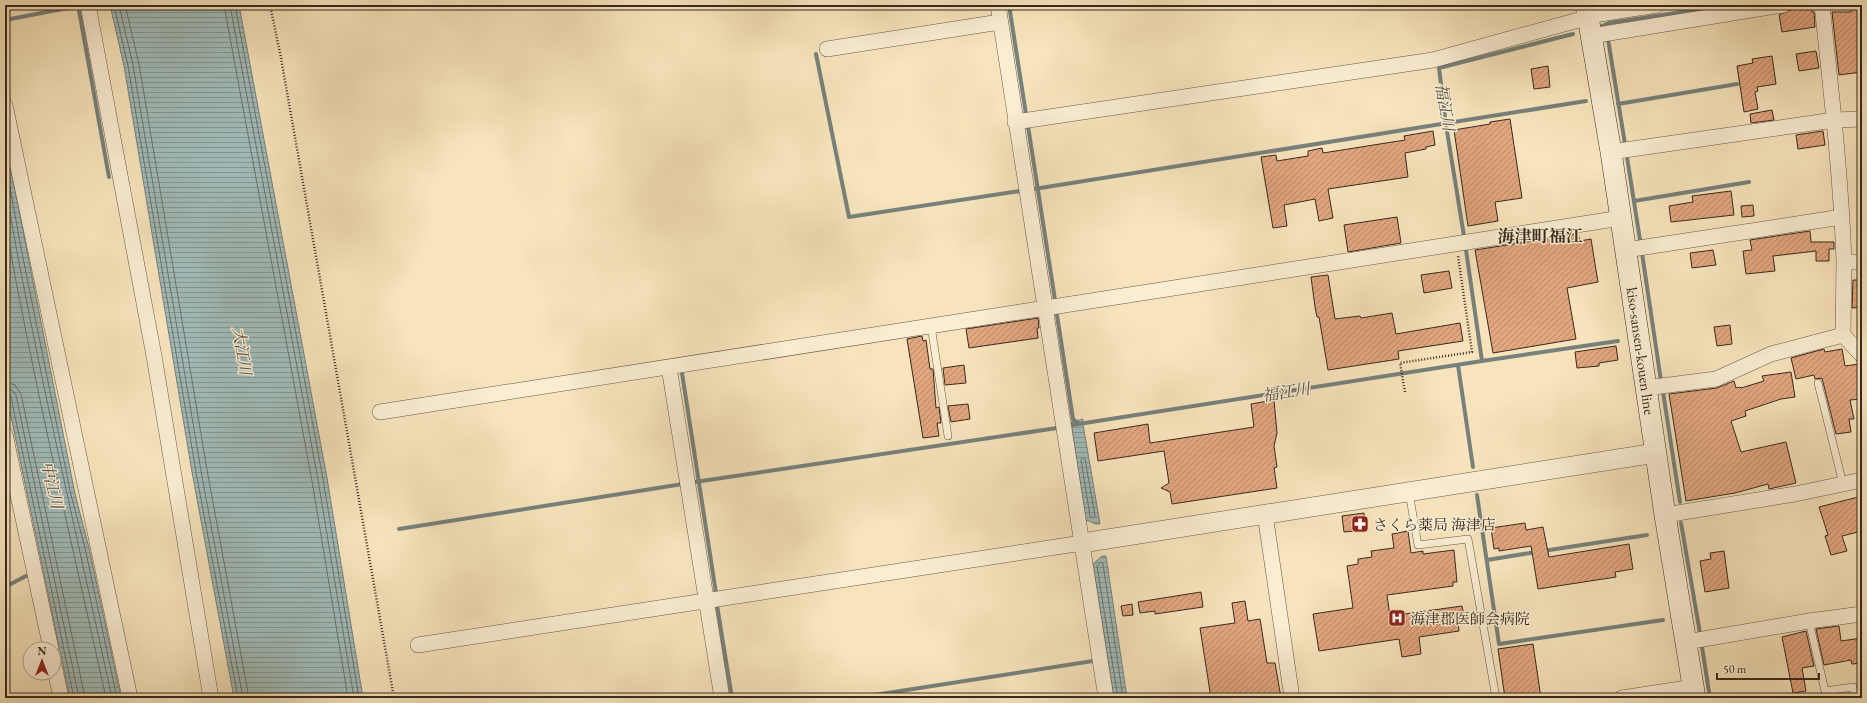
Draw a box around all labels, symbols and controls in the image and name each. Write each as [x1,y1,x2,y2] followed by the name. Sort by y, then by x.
[1431,82,1459,134] water label: 福江川
[1498,225,1583,247] district label: 海津町福江
[1623,286,1659,416] street label: kiso-sansen-kouen line
[228,326,256,378] water label: 大江川
[1261,378,1313,406] water label: 福江川
[36,459,68,513] water label: 中江川
[1350,514,1370,534] pharmacy icon: さくら薬局 海津店
[1373,515,1496,534] place label: さくら薬局 海津店
[1387,608,1407,628] hospital icon: 海津郡医師会病院
[1410,609,1530,628] place label: 海津郡医師会病院
[22,641,62,681] north arrow
[38,644,47,658] text: N
[1717,655,1819,681] scale bar
[1723,661,1747,677] text: 50 m

